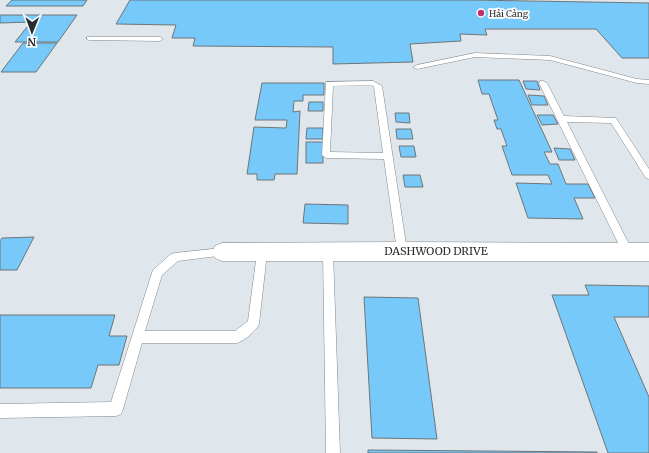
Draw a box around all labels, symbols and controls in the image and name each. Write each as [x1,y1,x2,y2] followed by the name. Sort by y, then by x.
[476,8,486,18] marker: Hải Cảng
[489,8,529,19] place label: Hải Cảng
[12,12,52,52] north arrow
[27,35,36,49] text: N
[384,244,488,258] street label: DASHWOOD DRIVE

